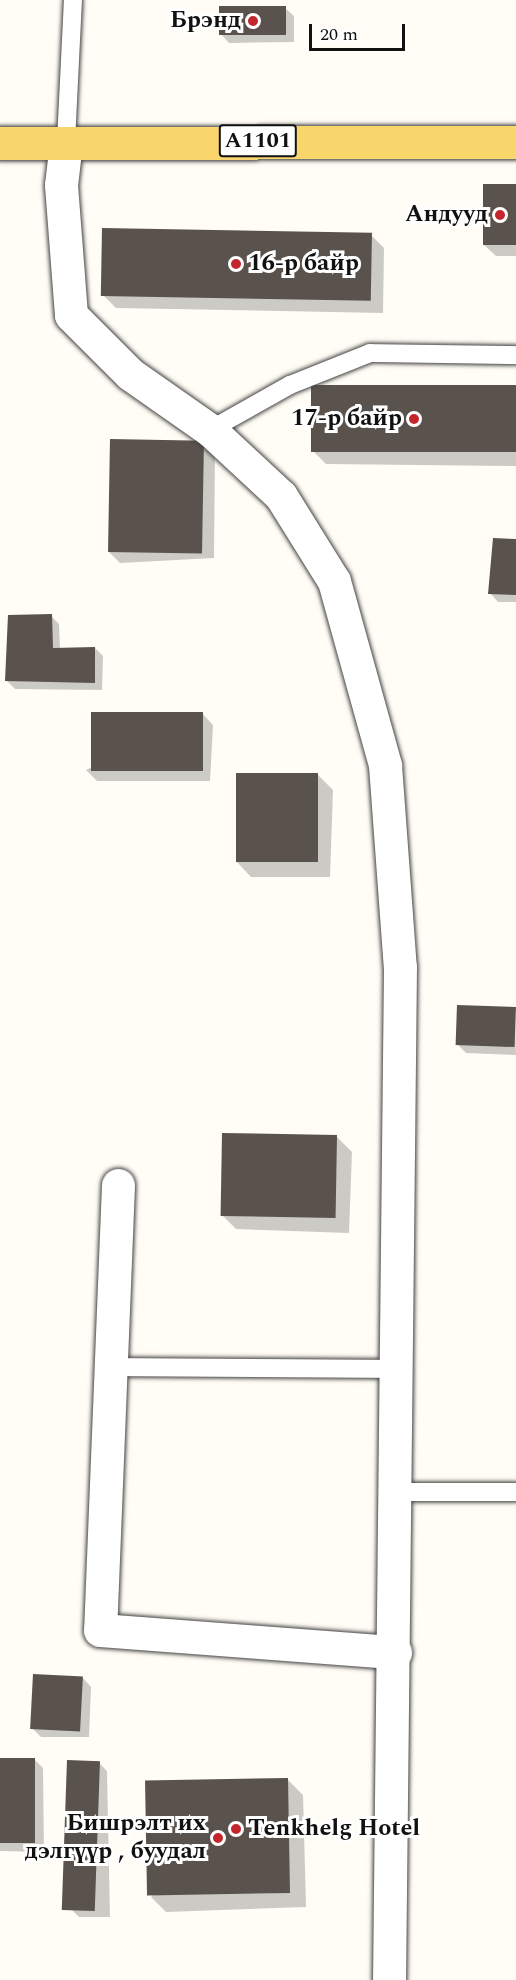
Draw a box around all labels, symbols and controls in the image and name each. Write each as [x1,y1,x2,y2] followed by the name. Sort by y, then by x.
[170,7,241,35] place label: Брэнд
[312,12,408,50] scale bar
[246,14,260,28] marker: Брэнд
[320,21,358,48] text: 20 m
[218,122,298,160] road number: A1101
[405,201,488,229] place label: Андууд
[493,208,507,222] marker: Андууд
[248,250,359,278] place label: 16-р байр
[229,257,243,271] marker: 16-р байр
[291,405,402,433] place label: 17-р байр
[407,412,421,426] marker: 17-р байр
[25,1810,206,1866] place label: Бишрэлт их дэлгүүр , буудал
[248,1815,420,1843] place label: Tenkhelg Hotel
[229,1822,243,1836] marker: Tenkhelg Hotel
[211,1831,225,1845] marker: Бишрэлт их дэлгүүр , буудал

